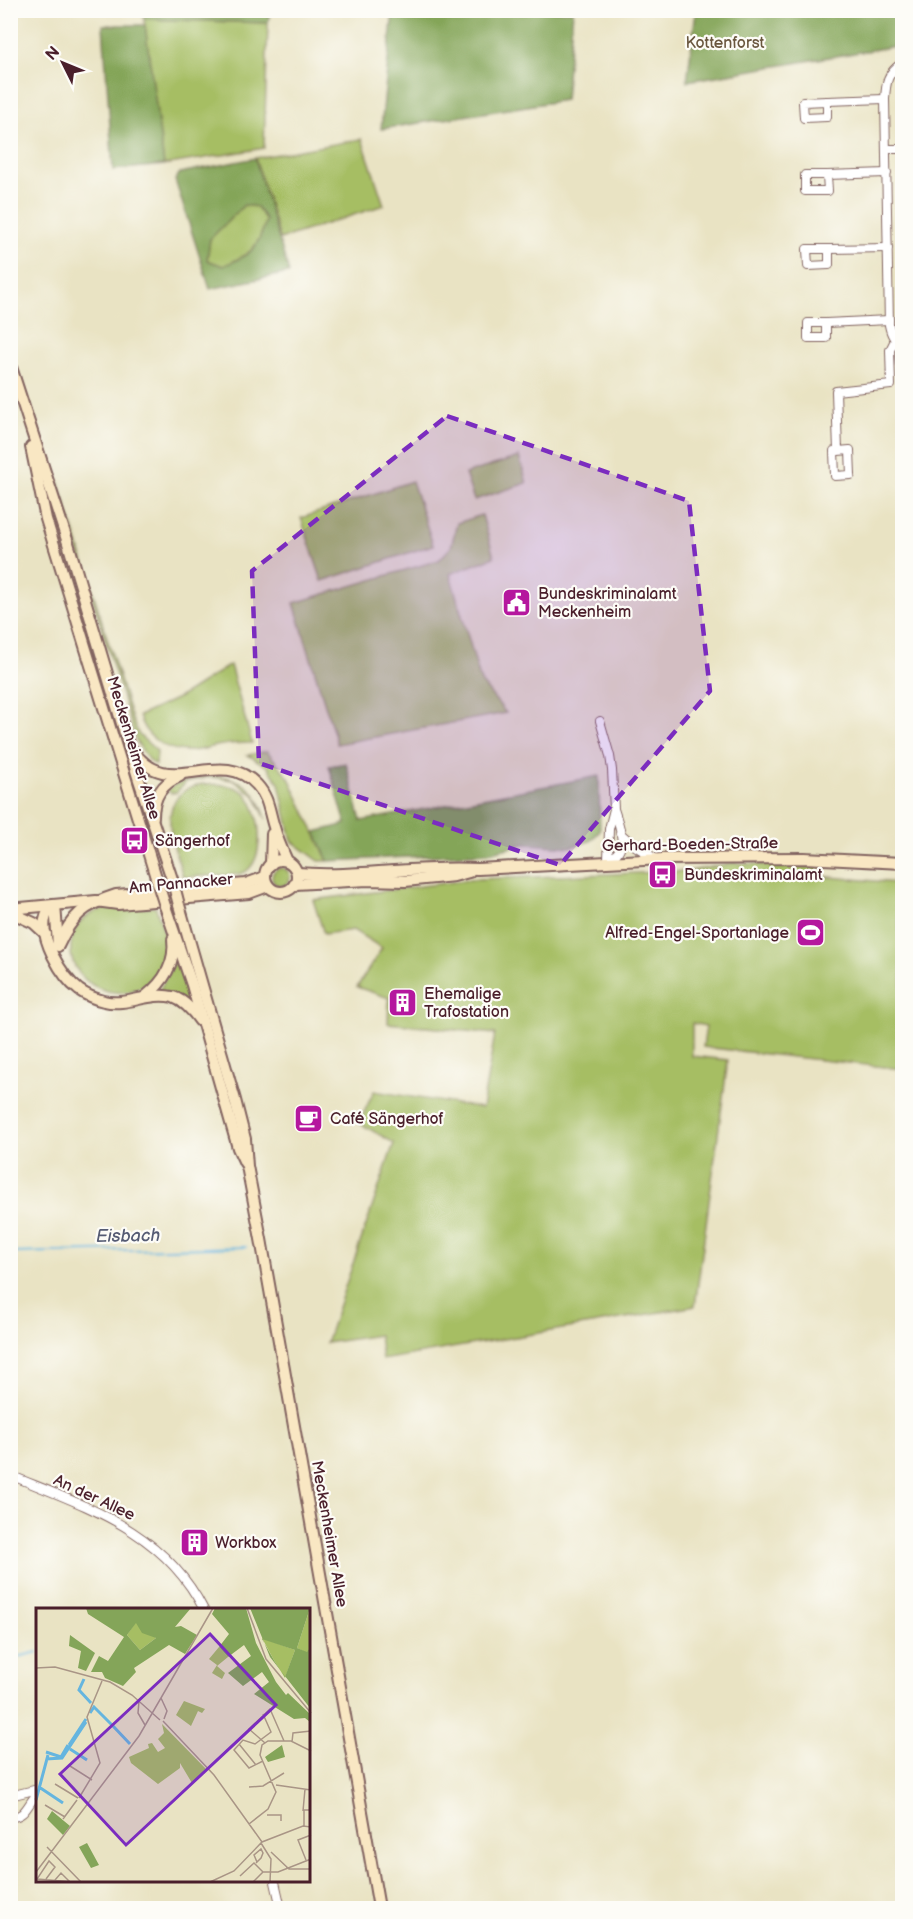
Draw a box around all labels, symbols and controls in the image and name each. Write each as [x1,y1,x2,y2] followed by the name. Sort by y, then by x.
[33,33,93,93] north arrow
[685,34,765,53] park label: Kottenforst
[42,43,64,65] text: N
[538,585,677,622] place label: Bundeskriminalamt Meckenheim
[501,587,533,619] public building icon: Bundeskriminalamt Meckenheim
[102,674,164,822] street label: Meckenheimer Allee
[118,825,150,857] bus stop icon: Sängerhof
[155,832,230,851] place label: Sängerhof
[602,834,779,856] street label: Gerhard-Boeden-Straße
[647,859,679,891] bus stop icon: Bundeskriminalamt
[684,866,823,885] place label: Bundeskriminalamt
[128,870,234,898] street label: Am Pannacker
[794,917,826,949] sports icon: Alfred-Engel-Sportanlage
[605,924,790,943] place label: Alfred-Engel-Sportanlage
[424,985,509,1022] place label: Ehemalige Trafostation
[387,987,419,1019] building icon: Ehemalige Trafostation
[293,1103,325,1135] cafe icon: Café Sängerhof
[330,1110,444,1129] place label: Café Sängerhof
[96,1225,161,1247] water label: Eisbach
[307,1459,351,1609] street label: Meckenheimer Allee
[50,1471,138,1525] street label: An der Allee
[178,1527,210,1559] building icon: Workbox
[215,1534,277,1553] place label: Workbox
[36,1608,310,1883] inset map

